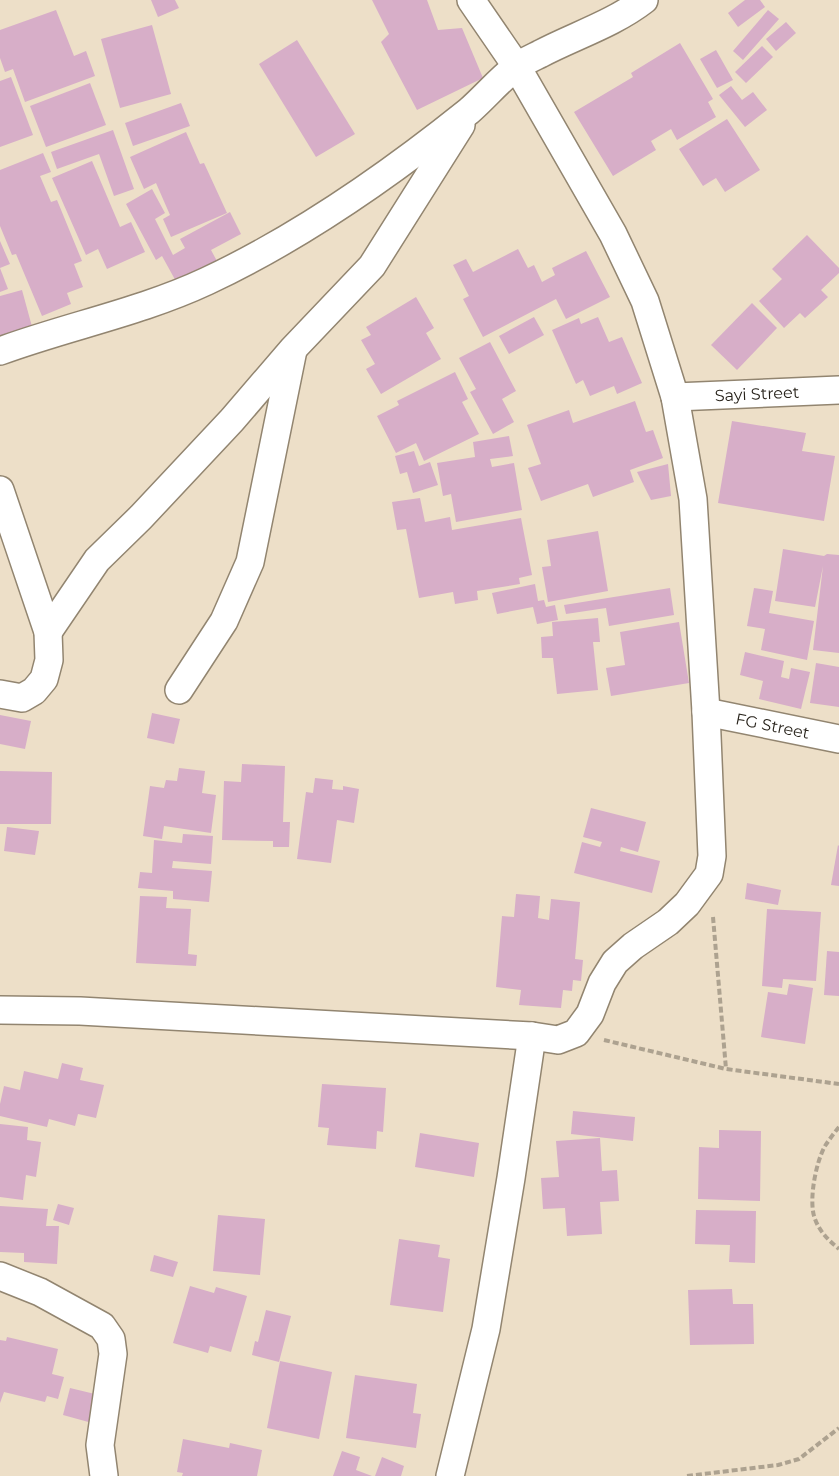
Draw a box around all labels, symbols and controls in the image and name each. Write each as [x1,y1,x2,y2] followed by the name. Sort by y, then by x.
[714,383,800,405] street label: Sayi Street
[734,709,812,743] street label: FG Street

